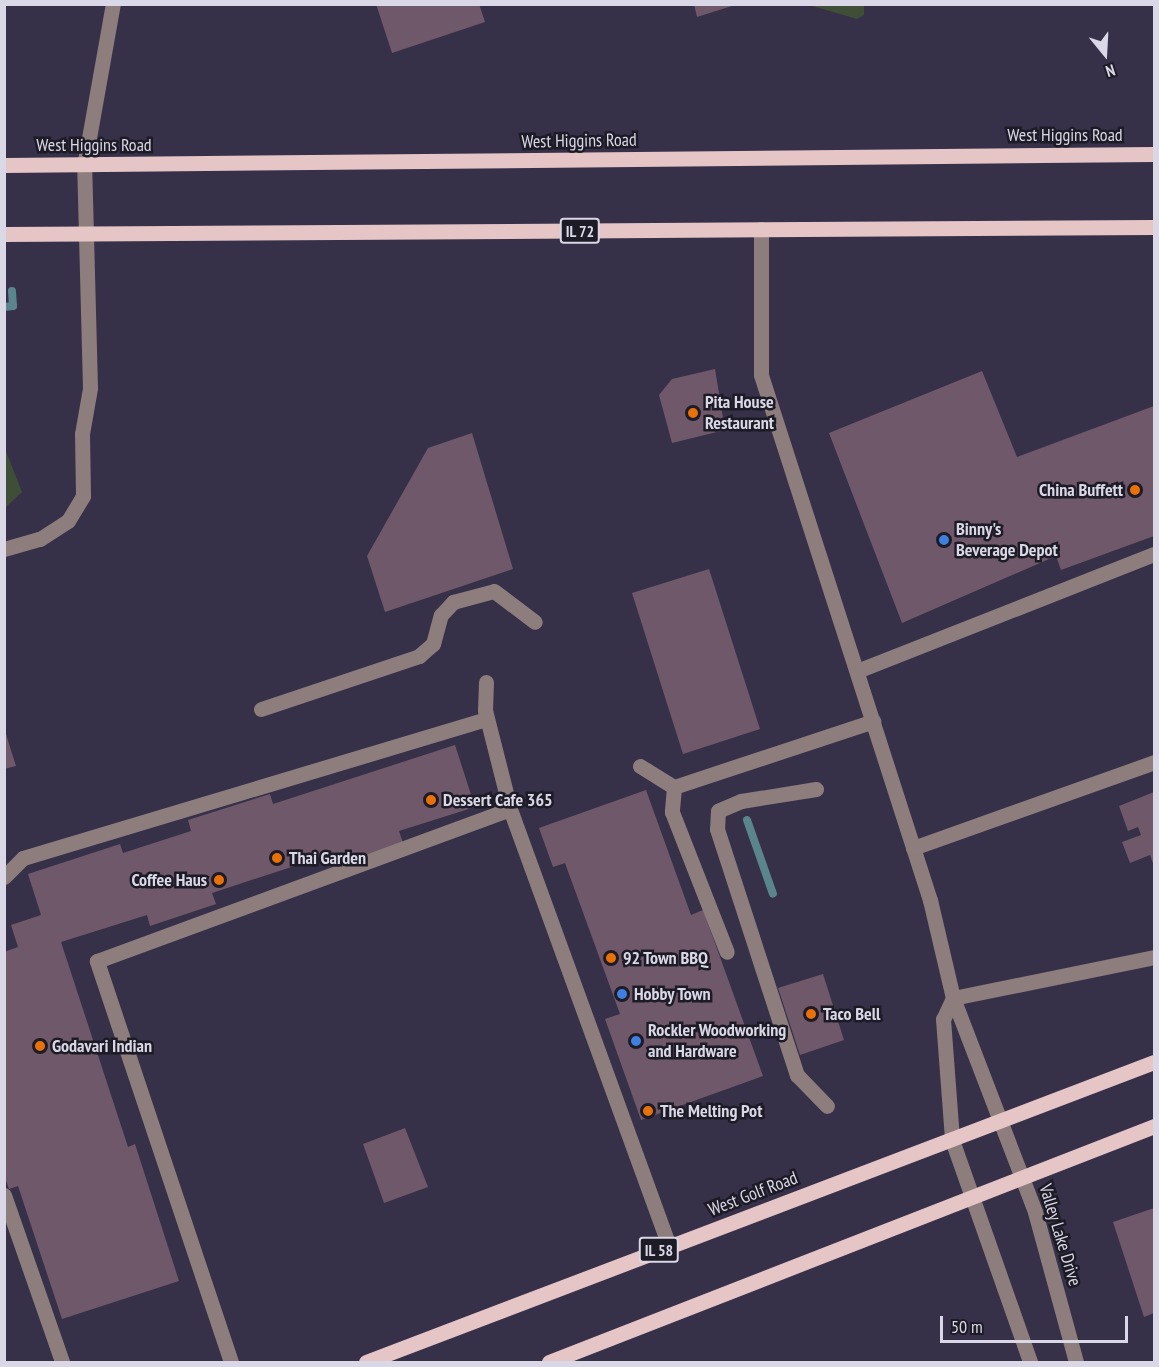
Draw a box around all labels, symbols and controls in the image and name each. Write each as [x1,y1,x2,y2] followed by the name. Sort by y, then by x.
[1075,24,1135,84] north arrow
[1103,60,1118,82] text: N
[1007,124,1123,146] street label: West Higgins Road
[521,129,637,153] street label: West Higgins Road
[36,134,152,156] street label: West Higgins Road
[559,218,601,244] road number: IL 72
[705,392,774,434] place label: Pita House Restaurant
[686,406,700,420] marker: Pita House Restaurant
[1039,479,1123,501] place label: China Buffett
[1128,483,1142,497] marker: China Buffett
[956,519,1058,562] place label: Binny's Beverage Depot
[937,533,951,547] marker: Binny's Beverage Depot
[443,789,553,811] place label: Dessert Cafe 365
[424,793,438,807] marker: Dessert Cafe 365
[289,847,366,869] place label: Thai Garden
[270,851,284,865] marker: Thai Garden
[131,869,207,891] place label: Coffee Haus
[212,873,226,887] marker: Coffee Haus
[623,947,709,969] place label: 92 Town BBQ
[604,951,618,965] marker: 92 Town BBQ
[634,983,712,1005] place label: Hobby Town
[615,987,629,1001] marker: Hobby Town
[823,1003,880,1025] place label: Taco Bell
[804,1007,818,1021] marker: Taco Bell
[648,1020,787,1062] place label: Rockler Woodworking and Hardware
[629,1034,643,1048] marker: Rockler Woodworking and Hardware
[52,1035,152,1057] place label: Godavari Indian
[33,1039,47,1053] marker: Godavari Indian
[660,1100,762,1122] place label: The Melting Pot
[641,1104,655,1118] marker: The Melting Pot
[705,1167,801,1221] street label: West Golf Road
[1034,1181,1086,1289] street label: Valley Lake Drive
[638,1237,680,1263] road number: IL 58
[943,1304,1130,1342] scale bar
[951,1315,983,1338] text: 50 m

